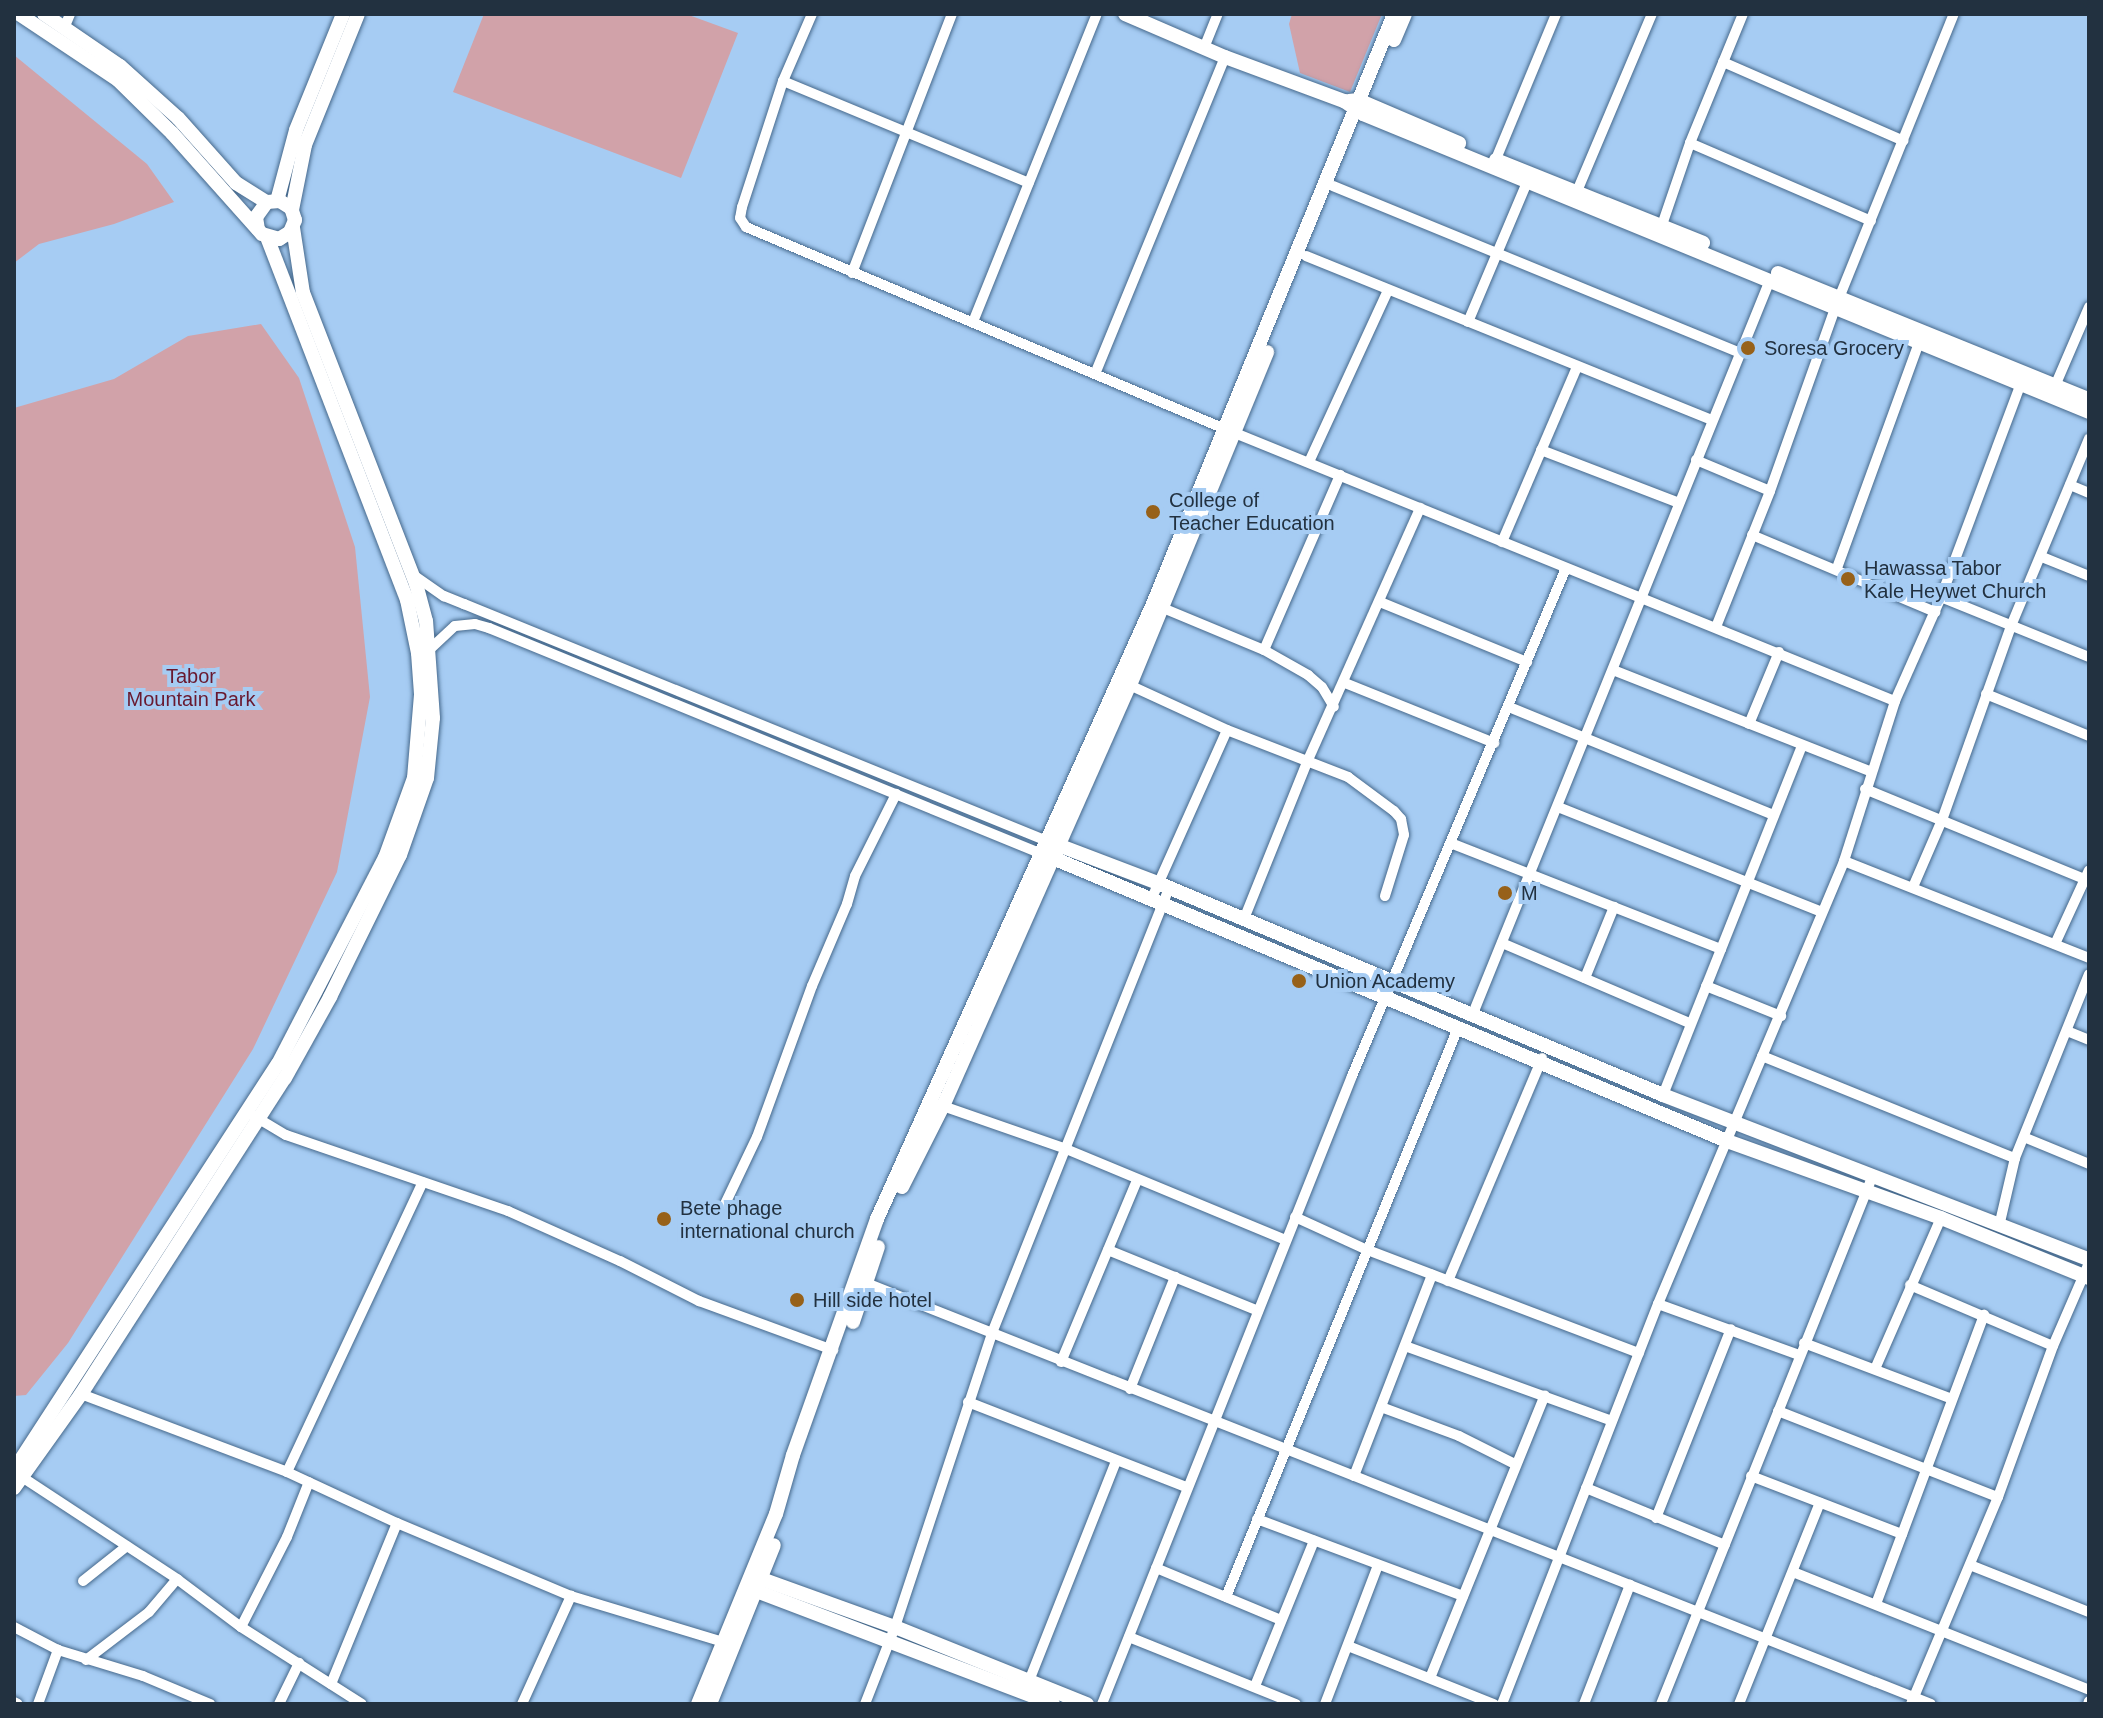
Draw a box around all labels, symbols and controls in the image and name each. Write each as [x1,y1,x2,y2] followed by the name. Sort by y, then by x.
[1764,336,1904,360] place label: Soresa Grocery
[1739,339,1757,357] marker: Soresa Grocery
[1169,488,1335,535] place label: College of Teacher Education
[1144,503,1162,521] marker: College of Teacher Education
[1864,556,2046,603] place label: Hawassa Tabor Kale Heywet Church
[1839,570,1857,588] marker: Hawassa Tabor Kale Heywet Church
[127,664,255,711] park label: Tabor Mountain Park
[1521,881,1538,905] place label: M
[1496,884,1514,902] marker: M
[1315,969,1456,993] place label: Union Academy
[1290,972,1308,990] marker: Union Academy
[680,1196,855,1243] place label: Bete phage international church
[655,1210,673,1228] marker: Bete phage international church
[813,1288,932,1312] place label: Hill side hotel
[788,1291,806,1309] marker: Hill side hotel

